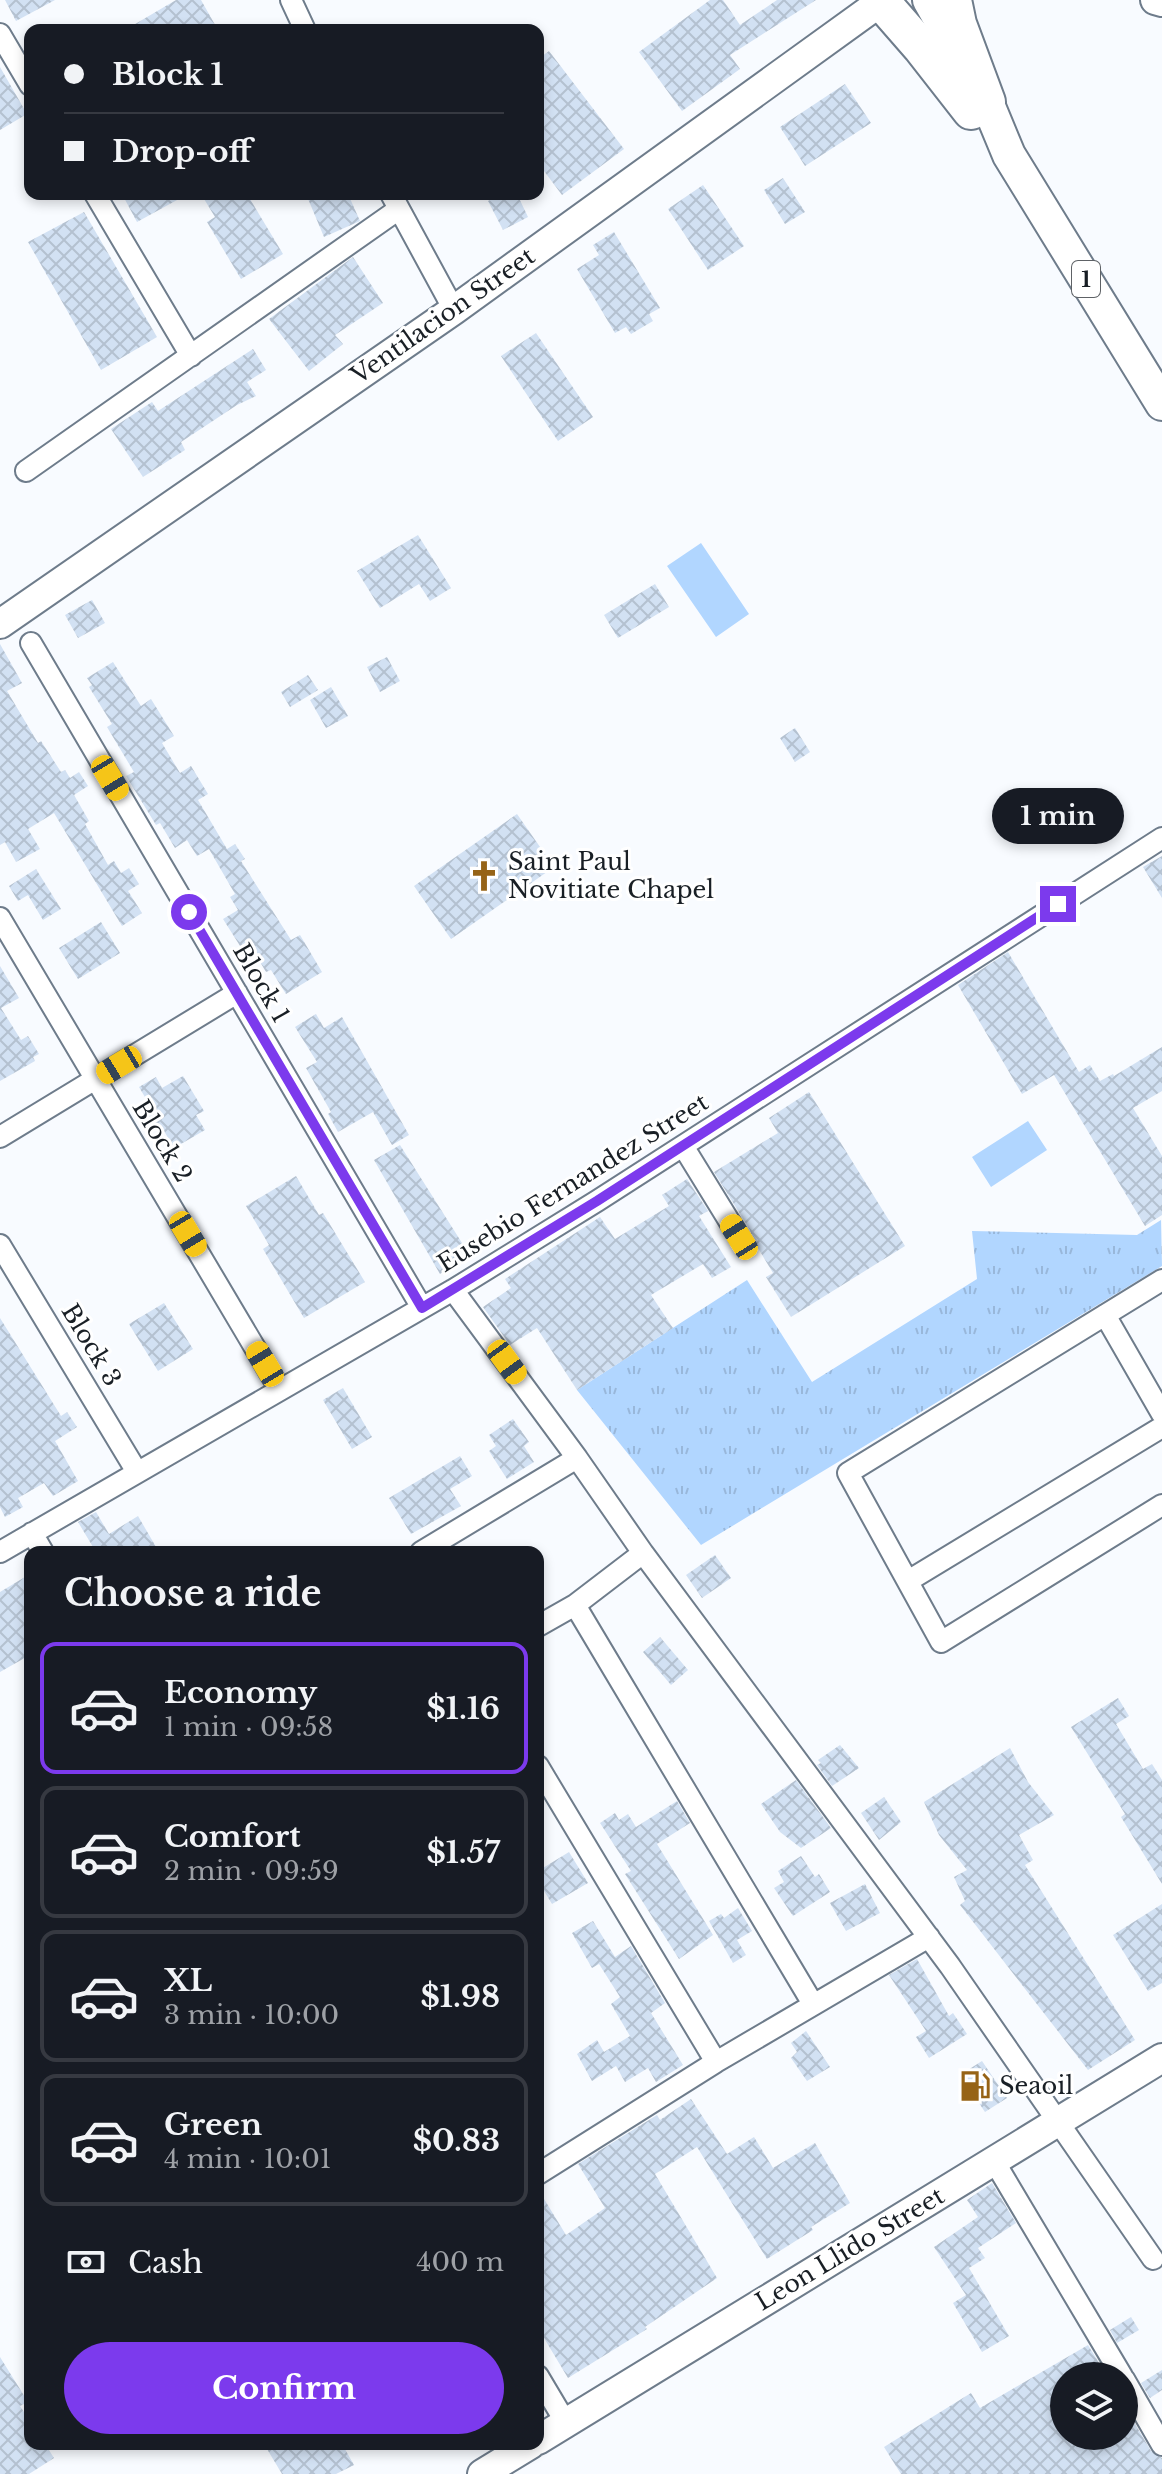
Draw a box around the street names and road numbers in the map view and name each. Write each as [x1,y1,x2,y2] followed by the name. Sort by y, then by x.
[344,241,540,391] street label: Ventilacion Street
[1072,261,1100,297] road number: 1
[227,938,296,1028] street label: Block 1
[432,1087,713,1278] street label: Eusebio Fernandez Street
[127,1094,198,1187] street label: Block 2
[56,1298,127,1391] street label: Block 3
[750,2181,949,2316] street label: Leon Llido Street

